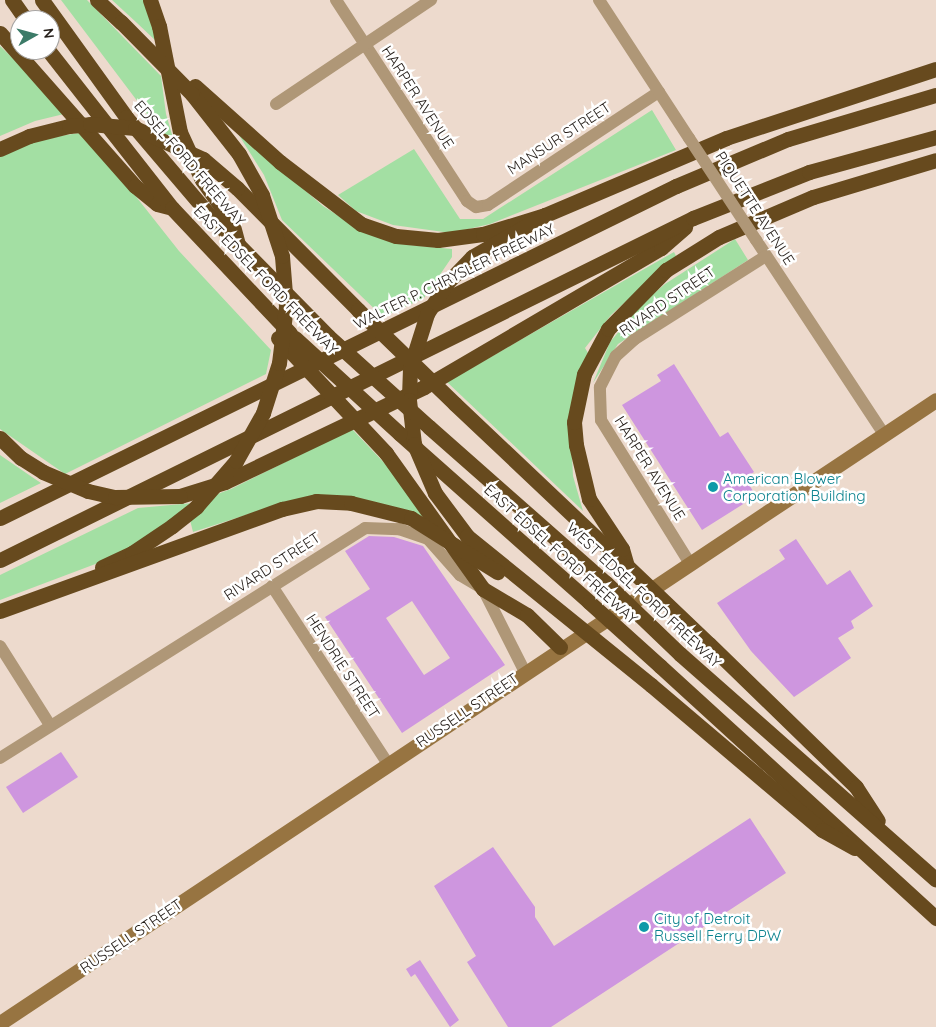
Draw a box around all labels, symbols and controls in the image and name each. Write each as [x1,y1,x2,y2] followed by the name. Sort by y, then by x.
[10,10,60,60] north arrow
[39,27,58,39] text: N
[378,42,458,152] street label: HARPER AVENUE
[131,97,249,229] street label: EDSEL FORD FREEWAY
[504,98,614,178] street label: MANSUR STREET
[712,148,798,268] street label: PIQUETTE AVENUE
[190,202,342,358] street label: EAST EDSEL FORD FREEWAY
[350,219,558,333] street label: WALTER P. CHRYSLER FREEWAY
[616,262,718,340] street label: RIVARD STREET
[611,413,689,523] street label: HARPER AVENUE
[723,469,866,504] place label: American Blower Corporation Building
[481,480,641,628] street label: EAST EDSEL FORD FREEWAY
[707,481,719,493] marker: American Blower Corporation Building
[563,519,725,671] street label: WEST EDSEL FORD FREEWAY
[220,528,324,604] street label: RIVARD STREET
[302,610,384,722] street label: HENDRIE STREET
[412,669,522,751] street label: RUSSELL STREET
[76,895,186,977] street label: RUSSELL STREET
[654,909,781,944] place label: City of Detroit Russell Ferry DPW
[638,921,650,933] marker: City of Detroit Russell Ferry DPW

